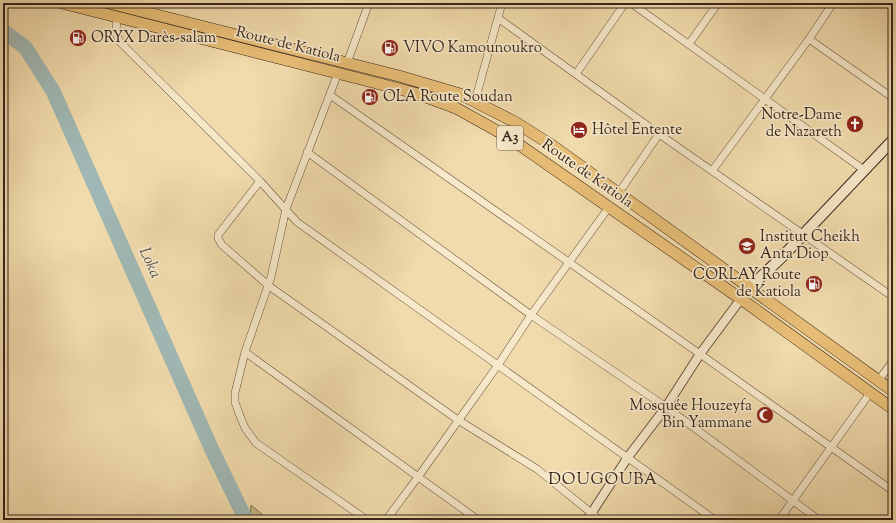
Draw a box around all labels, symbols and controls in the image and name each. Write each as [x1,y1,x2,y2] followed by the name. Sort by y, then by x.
[233,22,343,68] street label: Route de Katiola
[68,28,88,48] fuel station icon: ORYX Darès-salam
[91,28,217,49] place label: ORYX Darès-salam
[380,38,400,58] fuel station icon: VIVO Kamounoukro
[403,38,542,59] place label: VIVO Kamounoukro
[360,87,380,107] fuel station icon: OLA Route Soudan
[383,87,513,108] place label: OLA Route Soudan
[761,105,842,143] place label: Notre-Dame de Nazareth
[845,114,865,134] church icon: Notre-Dame de Nazareth
[569,120,589,140] hotel icon: Hôtel Entente
[592,120,682,141] place label: Hôtel Entente
[497,126,523,150] road number: A3
[537,135,637,213] street label: Route de Katiola
[760,227,860,265] place label: Institut Cheikh Anta Diop
[737,236,757,256] school or university icon: Institut Cheikh Anta Diop
[132,244,166,282] water label: Loka
[693,265,801,303] place label: CORLAY Route de Katiola
[804,274,824,294] fuel station icon: CORLAY Route de Katiola
[630,396,752,434] place label: Mosquée Houzeyfa Bin Yammane
[755,405,775,425] mosque icon: Mosquée Houzeyfa Bin Yammane
[548,469,658,492] district label: DOUGOUBA

